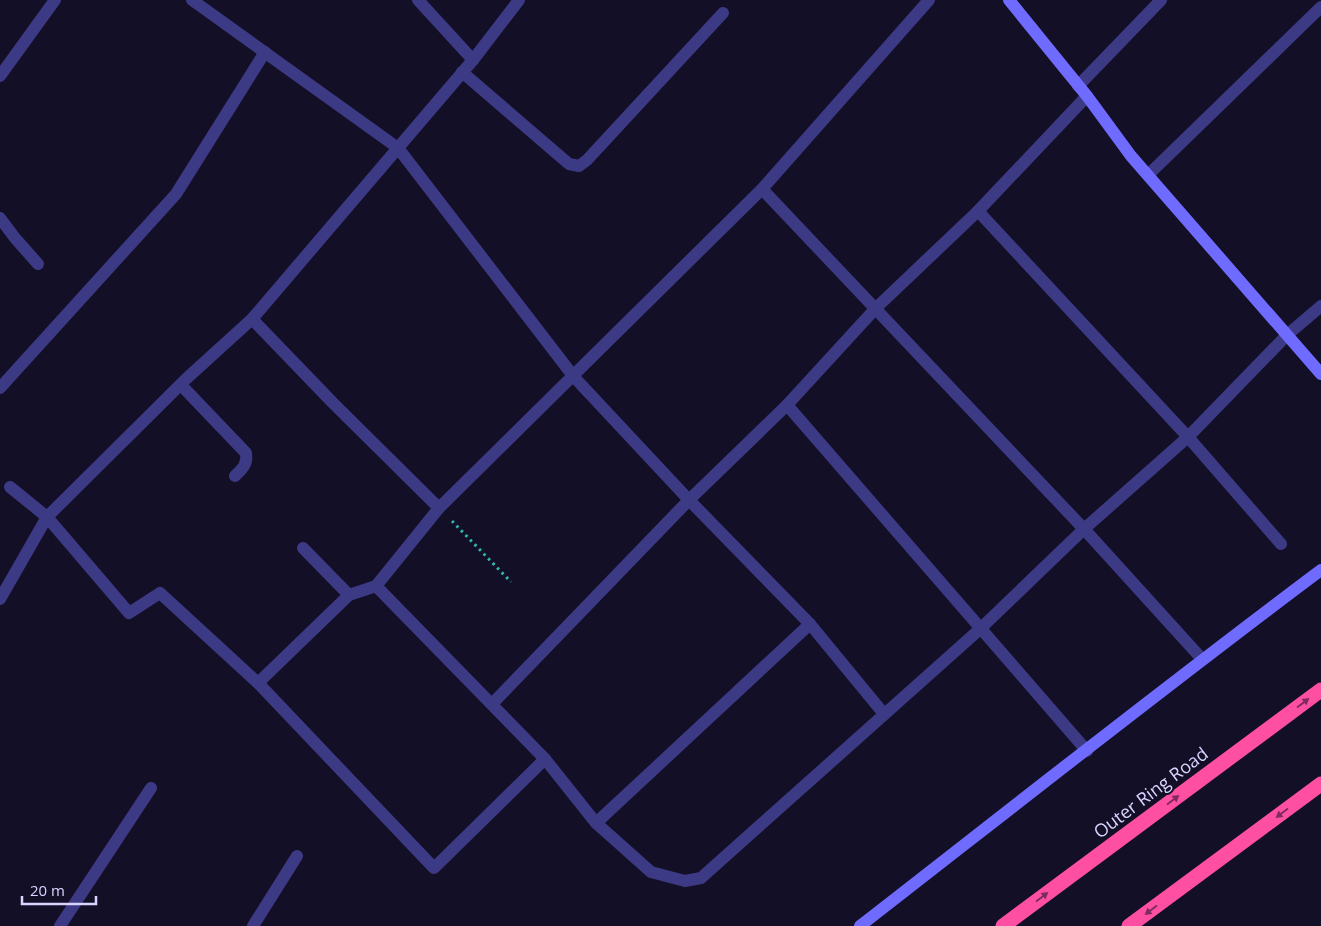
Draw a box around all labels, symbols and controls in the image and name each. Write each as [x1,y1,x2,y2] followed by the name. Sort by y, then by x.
[1296,698,1310,708] one-way arrow
[1088,741,1213,843] street label: Outer Ring Road
[1166,795,1180,805] one-way arrow
[1276,807,1289,818] one-way arrow
[22,874,96,906] scale bar
[30,880,65,900] text: 20 m
[1035,892,1049,902] one-way arrow
[1145,904,1158,915] one-way arrow

